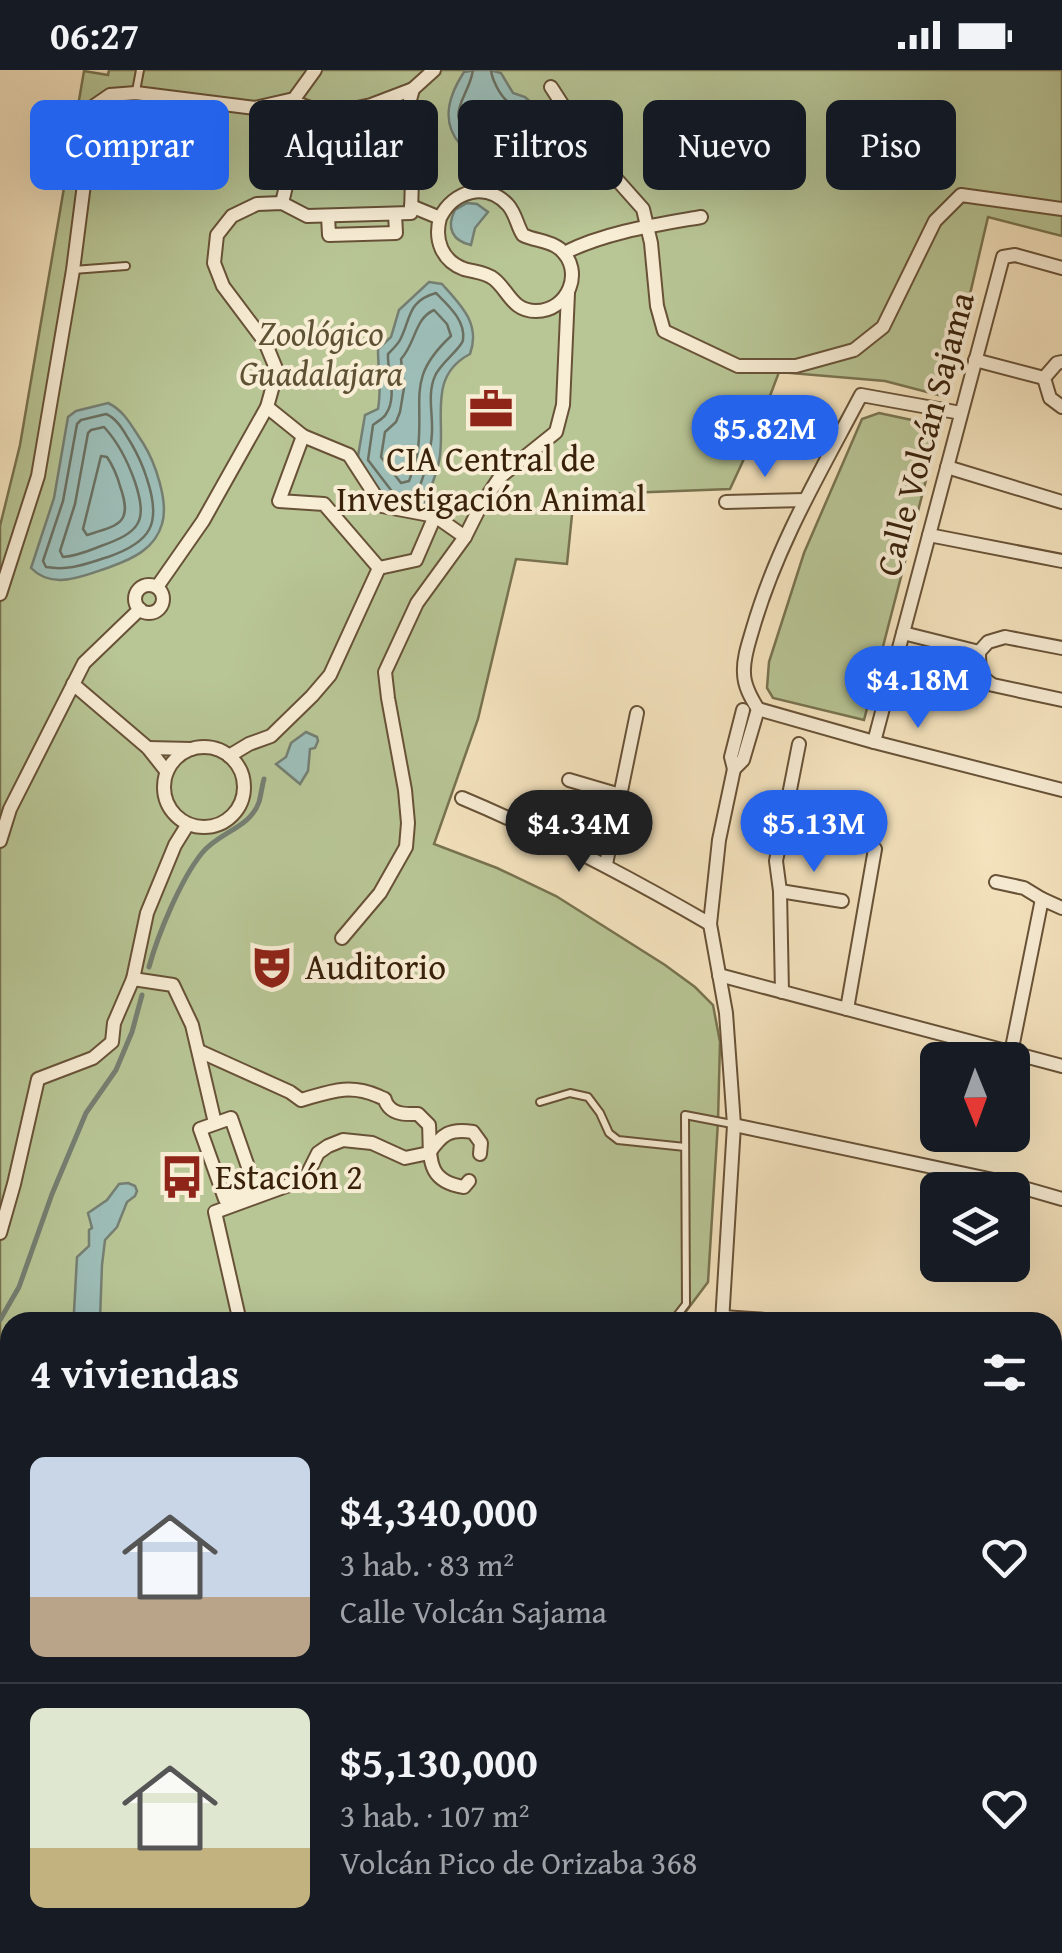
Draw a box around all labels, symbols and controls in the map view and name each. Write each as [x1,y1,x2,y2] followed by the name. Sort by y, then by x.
[50,7,140,63] text: 06:27
[30,100,229,190] chip: Comprar
[249,100,438,190] chip: Alquilar
[458,100,623,190] chip: Filtros
[643,100,806,190] chip: Nuevo
[826,100,956,190] chip: Piso
[862,286,987,582] street label: Calle Volcán Sajama
[239,307,403,398] park label: Zoológico Guadalajara
[467,385,515,433] office icon: CIA Central de Investigación Animal
[684,395,846,480] pin: $5.82M
[714,404,816,451] text: $5.82M
[336,433,646,524] place label: CIA Central de Investigación Animal
[837,646,999,731] pin: $4.18M
[867,655,969,702] text: $4.18M
[498,790,660,875] pin: $4.34M
[733,790,895,875] pin: $5.13M
[528,799,630,846] text: $4.34M
[763,799,865,846] text: $5.13M
[305,941,446,992] place label: Auditorio
[248,943,296,991] theatre icon: Auditorio
[920,1042,1030,1152] north arrow
[920,1042,1030,1282] map controls
[215,1151,363,1202] place label: Estación 2
[158,1153,206,1201] bus stop icon: Estación 2
[920,1172,1030,1282] button: layers
[30,1342,239,1403] text: 4 viviendas
[977,1345,1032,1400] icon: filters
[340,1480,538,1541] text: $4,340,000
[110,1497,230,1617] icon: home
[977,1530,1032,1585] icon: heart
[340,1541,514,1588] text: 3 hab. · 83 m²
[340,1588,607,1635] text: Calle Volcán Sajama
[340,1731,538,1792] text: $5,130,000
[110,1748,230,1868] icon: home
[977,1781,1032,1836] icon: heart
[340,1792,529,1839] text: 3 hab. · 107 m²
[340,1839,697,1886] text: Volcán Pico de Orizaba 368

